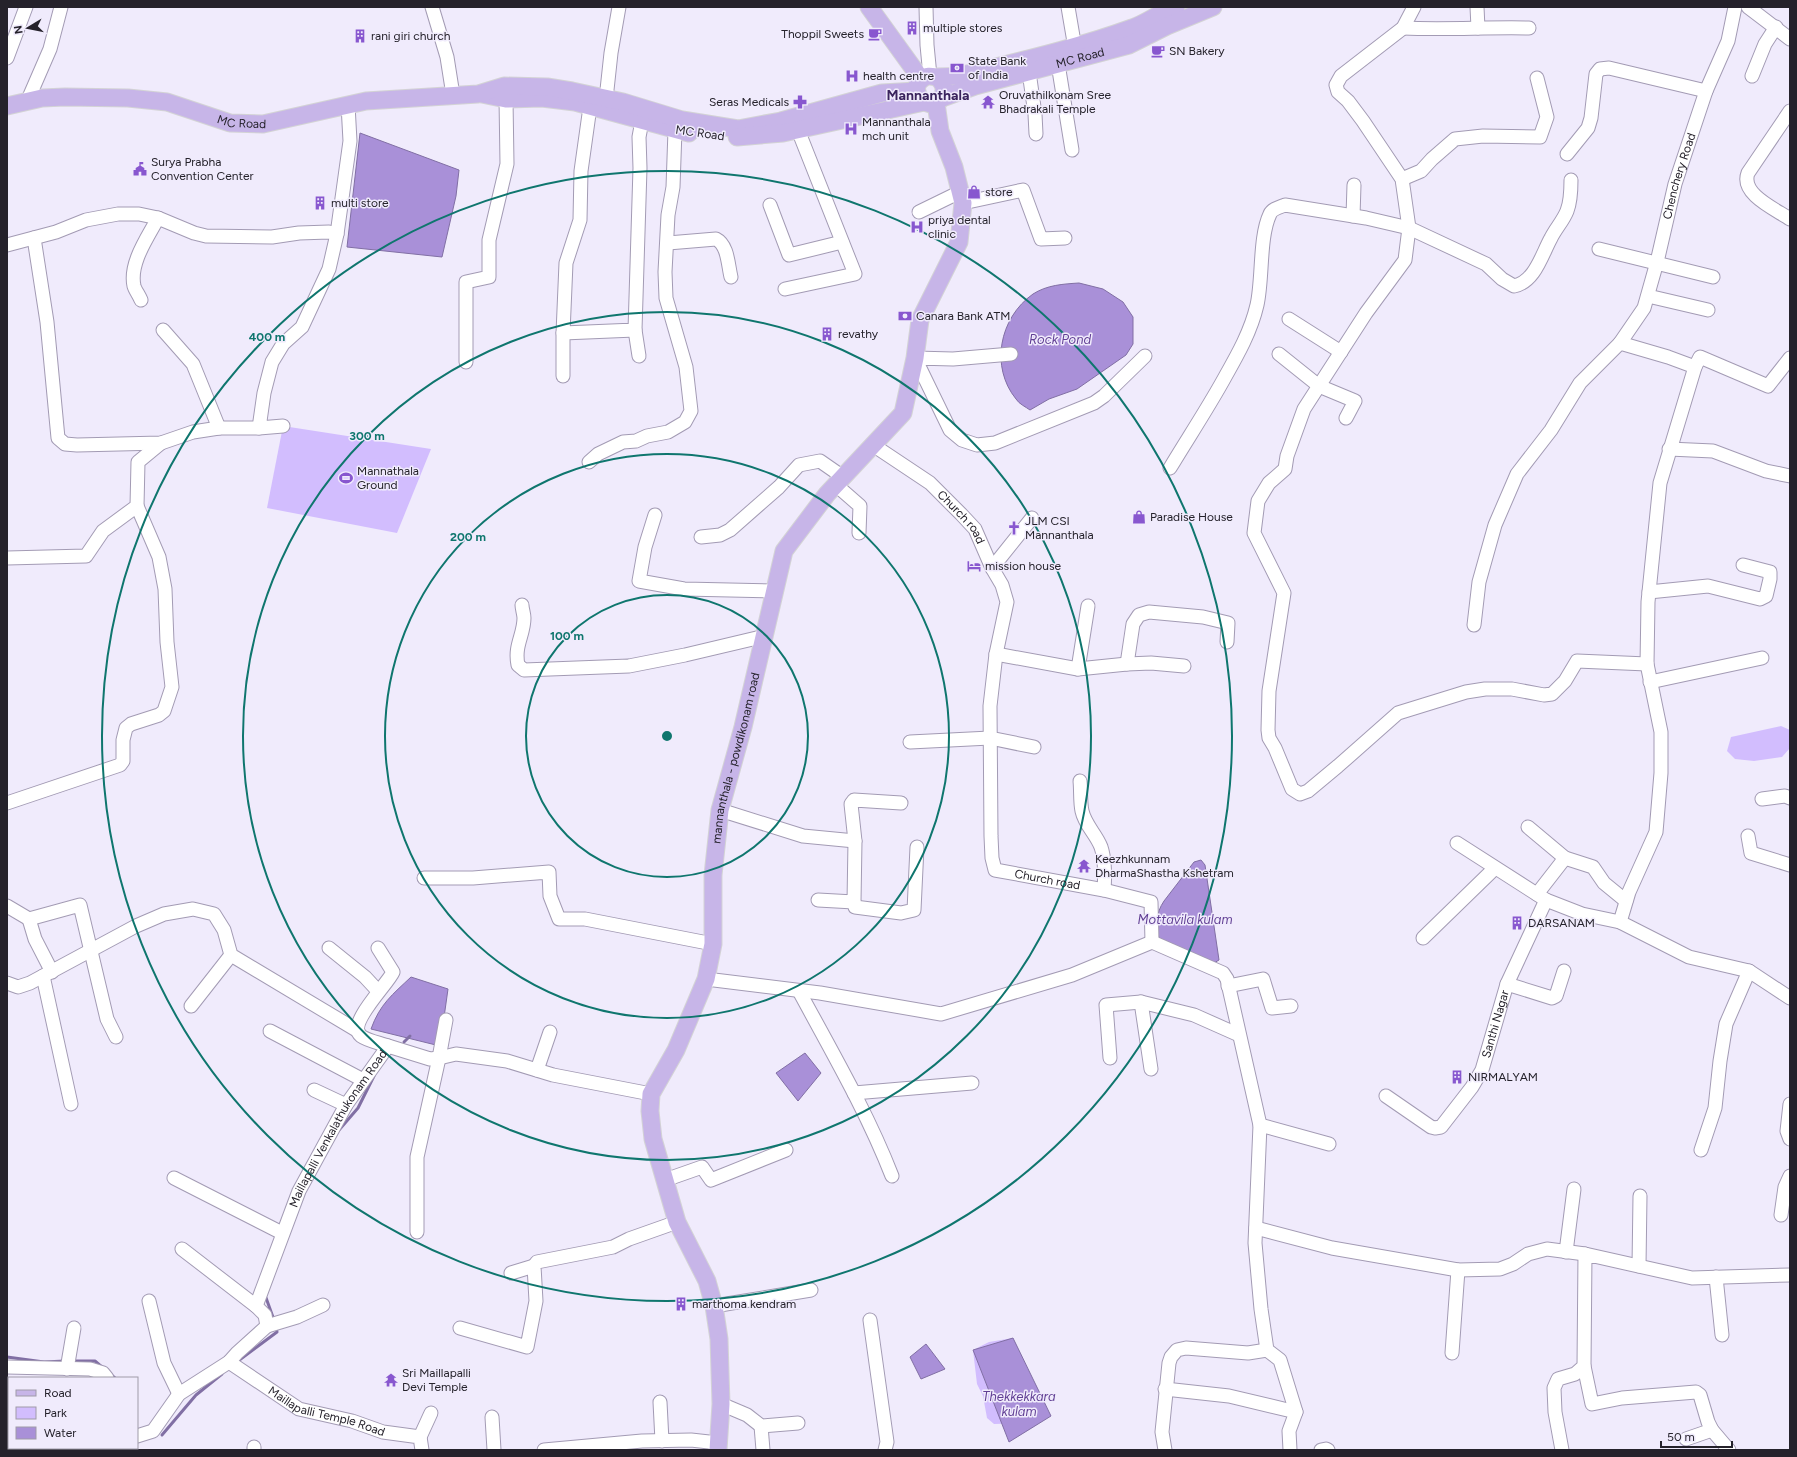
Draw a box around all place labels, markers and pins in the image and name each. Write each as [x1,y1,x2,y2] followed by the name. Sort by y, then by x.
[904,20,920,36] building icon: multiple stores
[923,21,1003,35] place label: multiple stores
[867,26,883,42] cafe icon: Thoppil Sweets
[781,27,864,41] place label: Thoppil Sweets
[352,28,368,44] building icon: rani giri church
[371,29,451,43] place label: rani giri church
[1150,43,1166,59] cafe icon: SN Bakery
[1169,44,1225,58] place label: SN Bakery
[968,54,1026,82] place label: State Bank of India
[949,60,965,76] bank icon: State Bank of India
[844,68,860,84] hospital icon: health centre
[863,69,935,83] place label: health centre
[999,88,1112,116] place label: Oruvathilkonam Sree Bhadrakali Temple
[792,94,808,110] pharmacy icon: Seras Medicals
[980,94,996,110] temple icon: Oruvathilkonam Sree Bhadrakali Temple
[709,95,789,109] place label: Seras Medicals
[862,115,931,143] place label: Mannanthala mch unit
[843,121,859,137] hospital icon: Mannanthala mch unit
[151,155,254,183] place label: Surya Prabha Convention Center
[132,161,148,177] public building icon: Surya Prabha Convention Center
[966,184,982,200] shop icon: store
[985,185,1013,199] place label: store
[312,195,328,211] building icon: multi store
[331,196,389,210] place label: multi store
[928,213,991,241] place label: priya dental clinic
[909,219,925,235] hospital icon: priya dental clinic
[897,308,913,324] bank icon: Canara Bank ATM
[916,309,1010,323] place label: Canara Bank ATM
[819,326,835,342] building icon: revathy
[838,327,879,341] place label: revathy
[357,464,419,492] place label: Mannathala Ground
[338,470,354,486] sports icon: Mannathala Ground
[1131,509,1147,525] shop icon: Paradise House
[1150,510,1233,524] place label: Paradise House
[1025,514,1094,542] place label: JLM CSI Mannanthala
[1006,520,1022,536] church icon: JLM CSI Mannanthala
[966,558,982,574] hotel icon: mission house
[985,559,1062,573] place label: mission house
[660,729,674,743] centre of rings
[1095,852,1234,880] place label: Keezhkunnam DharmaShastha Kshetram
[1076,858,1092,874] temple icon: Keezhkunnam DharmaShastha Kshetram
[1509,915,1525,931] building icon: DARSANAM
[1528,916,1595,930] place label: DARSANAM
[1449,1069,1465,1085] building icon: NIRMALYAM
[1468,1070,1538,1084] place label: NIRMALYAM
[673,1296,689,1312] building icon: marthoma kendram
[692,1297,796,1311] place label: marthoma kendram
[402,1366,471,1394] place label: Sri Maillapalli Devi Temple
[383,1372,399,1388] temple icon: Sri Maillapalli Devi Temple

